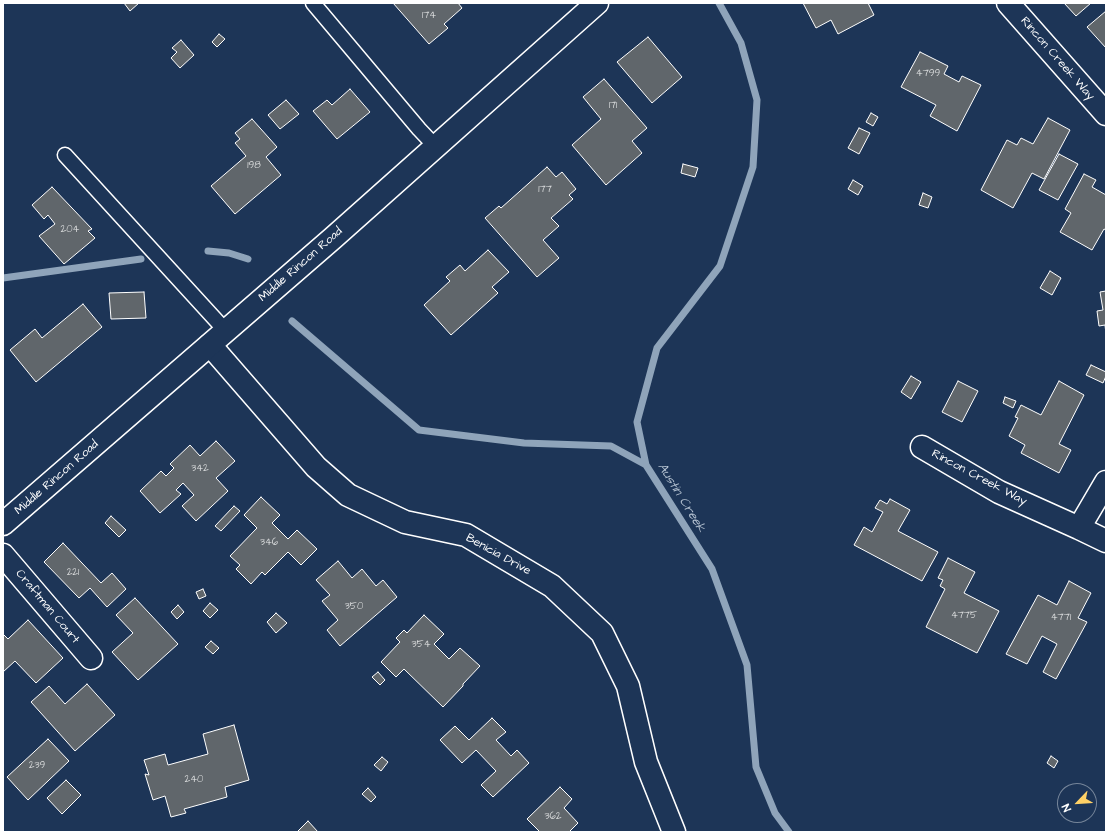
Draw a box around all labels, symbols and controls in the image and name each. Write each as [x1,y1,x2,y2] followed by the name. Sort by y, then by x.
[422,10,436,22] house number: 174
[1017,14,1097,104] street label: Rincon Creek Way
[916,68,940,80] house number: 4799
[609,100,617,112] house number: 171
[247,160,261,172] house number: 198
[538,184,552,196] house number: 177
[61,224,79,236] house number: 204
[256,225,346,305] street label: Middle Rincon Road
[12,438,102,518] street label: Middle Rincon Road
[929,447,1029,509] street label: Rincon Creek Way
[654,460,708,536] water label: Austin Creek
[191,463,209,475] house number: 342
[463,531,533,579] street label: Benicia Drive
[260,537,278,549] house number: 346
[12,567,82,647] street label: Craftman Court
[67,567,79,579] house number: 221
[345,601,363,613] house number: 350
[951,610,977,622] house number: 4775
[1051,612,1071,624] house number: 4771
[412,639,430,651] house number: 354
[29,760,45,772] house number: 239
[185,774,203,786] house number: 240
[1057,783,1097,823] north arrow
[1058,802,1075,814] text: N
[544,811,562,823] house number: 362

